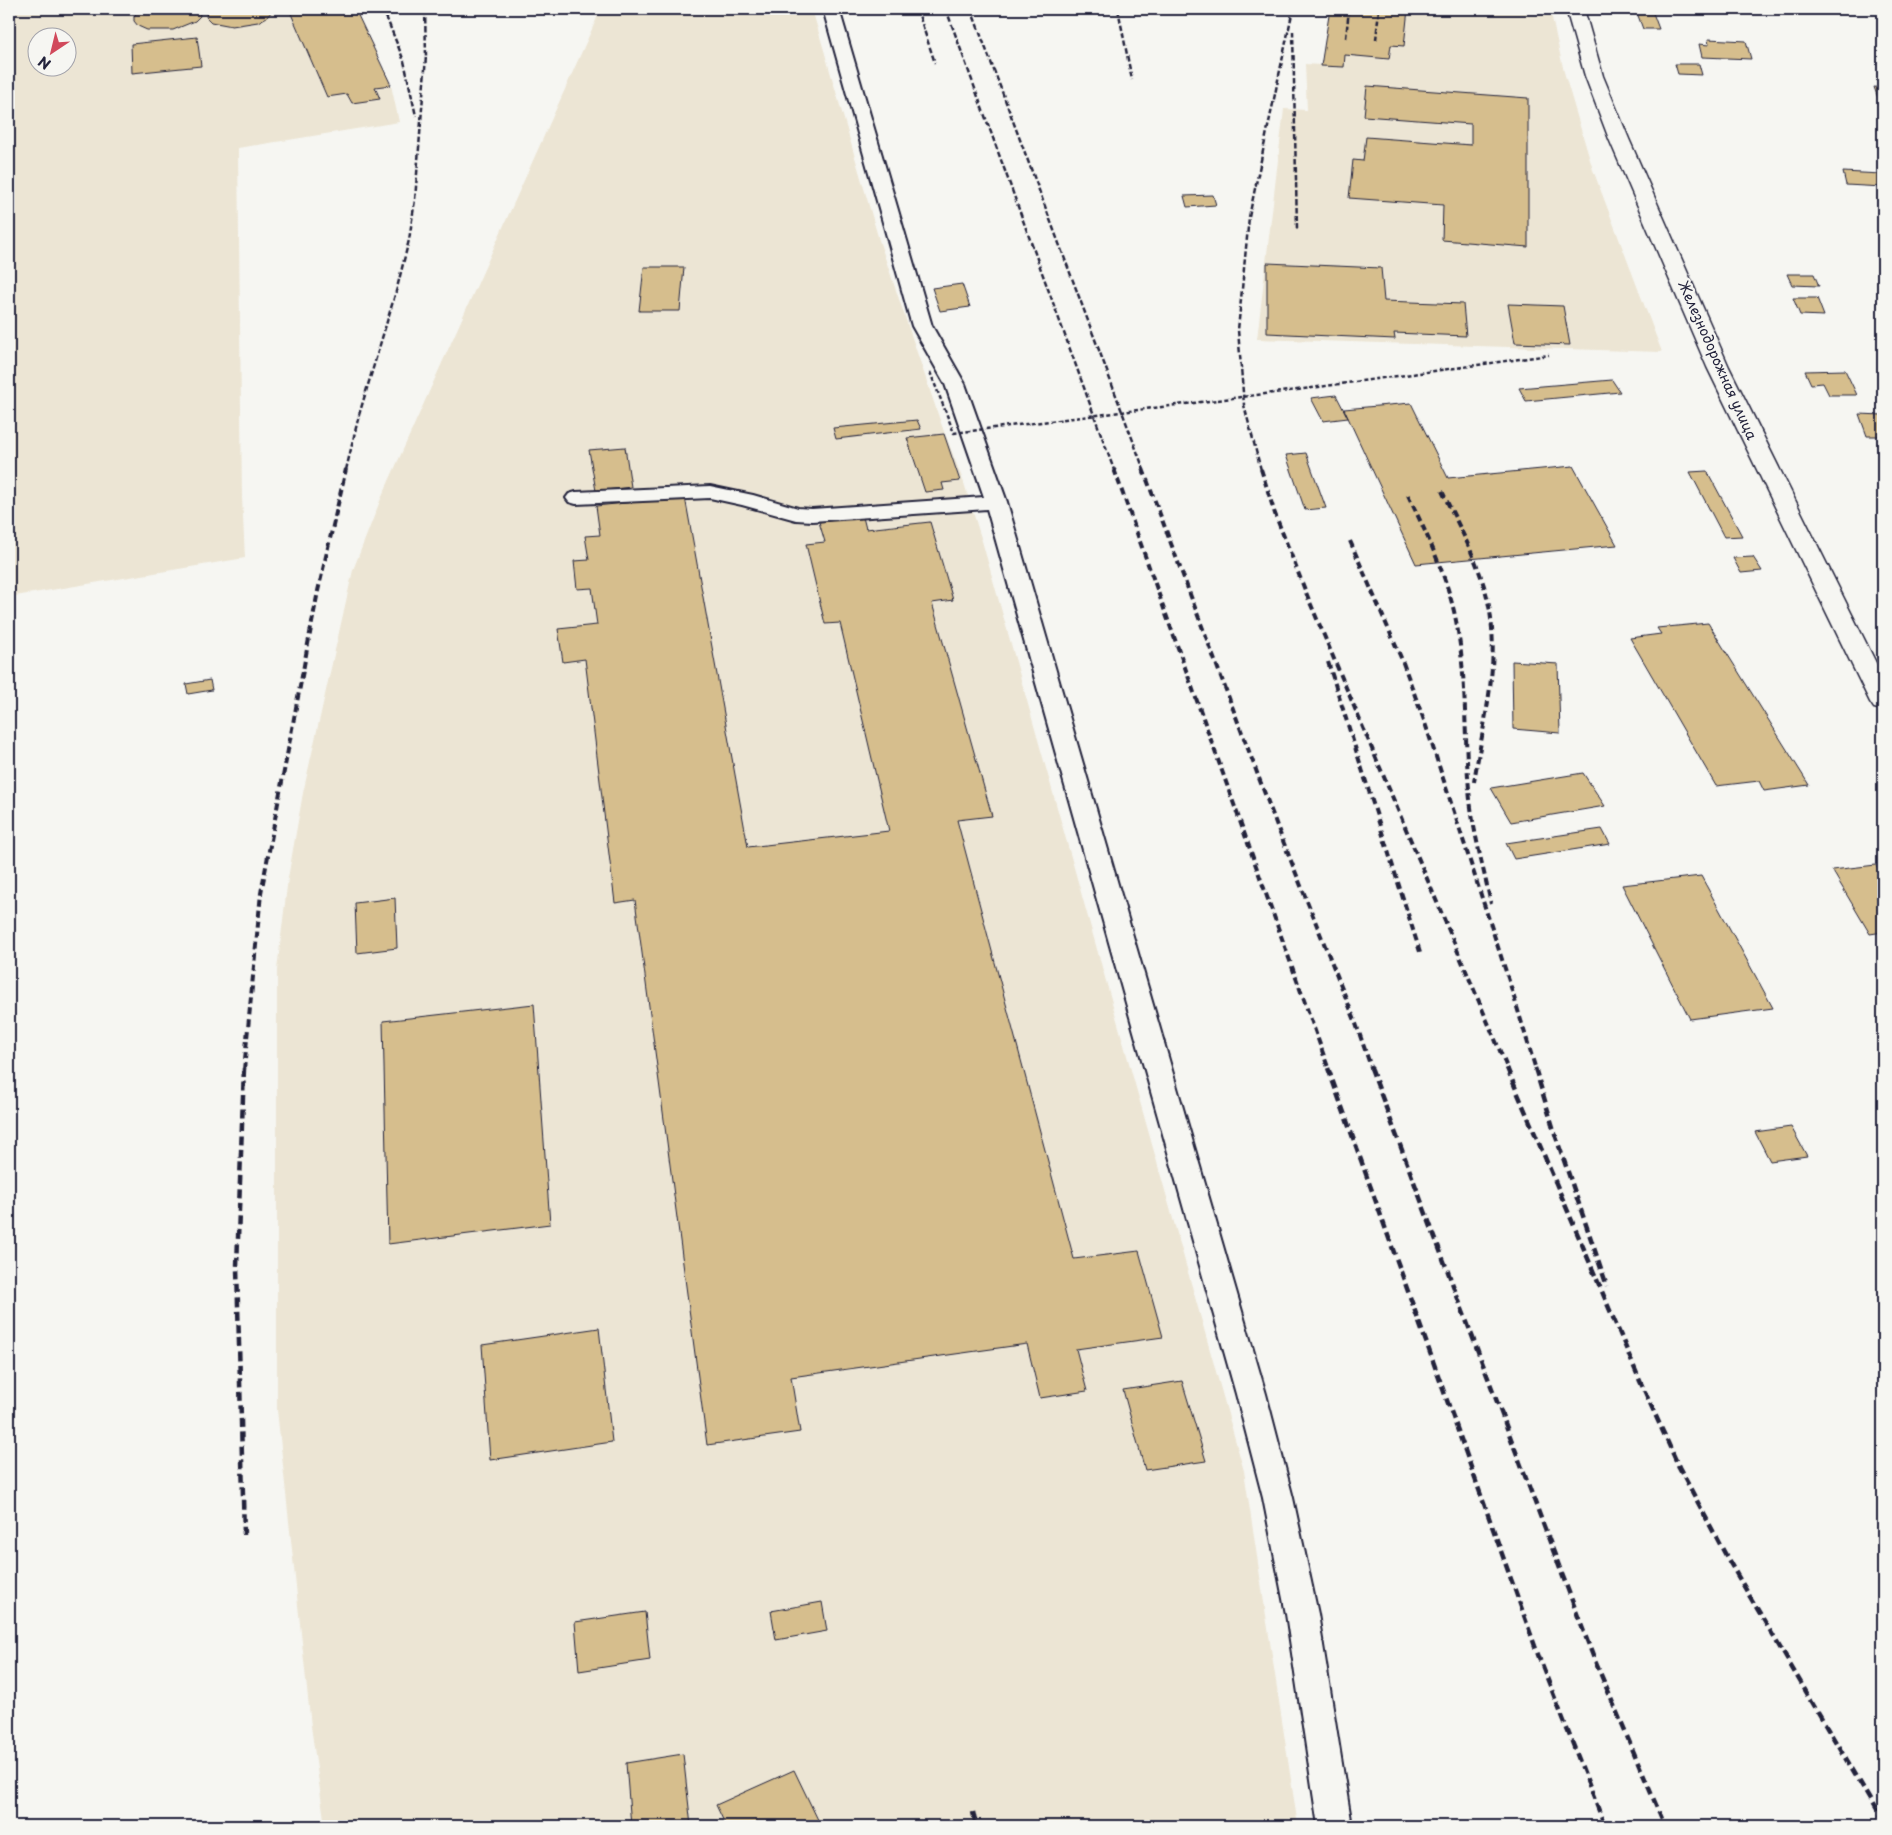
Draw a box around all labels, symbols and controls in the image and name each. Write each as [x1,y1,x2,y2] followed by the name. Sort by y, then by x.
[28,28,78,78] north arrow
[34,51,55,75] text: N
[1673,277,1763,443] street label: Железнодорожная улица

